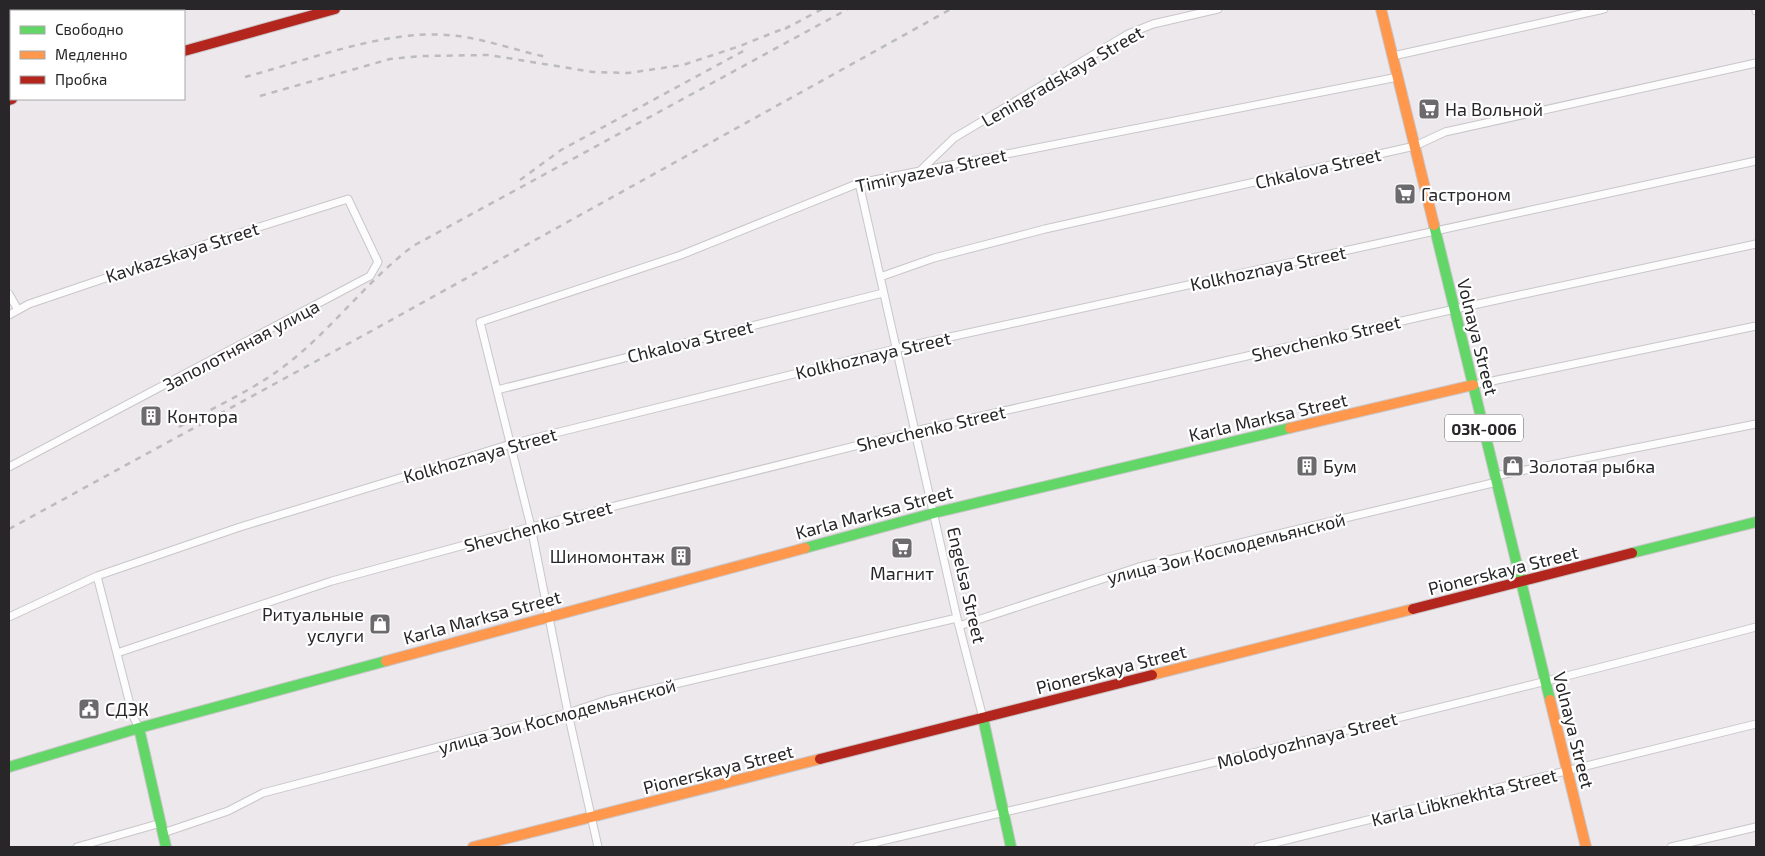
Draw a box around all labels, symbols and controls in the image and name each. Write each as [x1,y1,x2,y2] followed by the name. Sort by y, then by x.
[10,10,185,100] legend
[55,20,124,38] text: Свободно
[977,21,1147,131] street label: Leningradskaya Street
[55,45,128,63] text: Медленно
[55,70,107,88] text: Пробка
[1417,97,1441,121] supermarket icon: На Вольной
[1445,98,1543,120] place label: На Вольной
[853,143,1009,197] street label: Timiryazeva Street
[1253,143,1383,193] street label: Chkalova Street
[1393,182,1417,206] supermarket icon: Гастроном
[1421,183,1511,205] place label: Гастроном
[103,217,262,287] street label: Kavkazskaya Street
[1188,241,1348,295] street label: Kolkhoznaya Street
[1453,276,1503,398] street label: Volnaya Street
[159,294,323,396] street label: Заполотняная улица
[1249,310,1403,366] street label: Shevchenko Street
[625,315,755,367] street label: Chkalova Street
[793,326,953,384] street label: Kolkhoznaya Street
[1187,388,1350,446] street label: Karla Marksa Street
[854,400,1008,456] street label: Shevchenko Street
[139,404,163,428] building icon: Контора
[167,405,238,427] place label: Контора
[1445,414,1523,442] road number: 03К-006
[401,423,559,487] street label: Kolkhoznaya Street
[1295,454,1319,478] building icon: Бум
[1501,454,1525,478] shop icon: Золотая рыбка
[1323,455,1357,477] place label: Бум
[1529,455,1655,477] place label: Золотая рыбка
[793,480,955,544] street label: Karla Marksa Street
[462,496,614,556] street label: Shevchenko Street
[1105,508,1347,588] street label: улица Зои Космодемьянской
[943,525,991,645] street label: Engelsa Street
[890,536,914,560] supermarket icon: Магнит
[1426,541,1581,599] street label: Pionerskaya Street
[669,544,693,568] building icon: Шиномонтаж
[550,545,665,567] place label: Шиномонтаж
[870,562,934,584] place label: Магнит
[401,585,563,649] street label: Karla Marksa Street
[262,603,364,646] place label: Ритуальные услуги
[368,612,392,636] shop icon: Ритуальные услуги
[1034,640,1189,698] street label: Pionerskaya Street
[1549,669,1599,791] street label: Volnaya Street
[436,674,678,758] street label: улица Зои Космодемьянской
[77,697,101,721] public building icon: СДЭК
[105,698,149,720] place label: СДЭК
[1215,707,1399,773] street label: Molodyozhnaya Street
[641,740,796,798] street label: Pionerskaya Street
[1369,763,1559,831] street label: Karla Libknekhta Street

